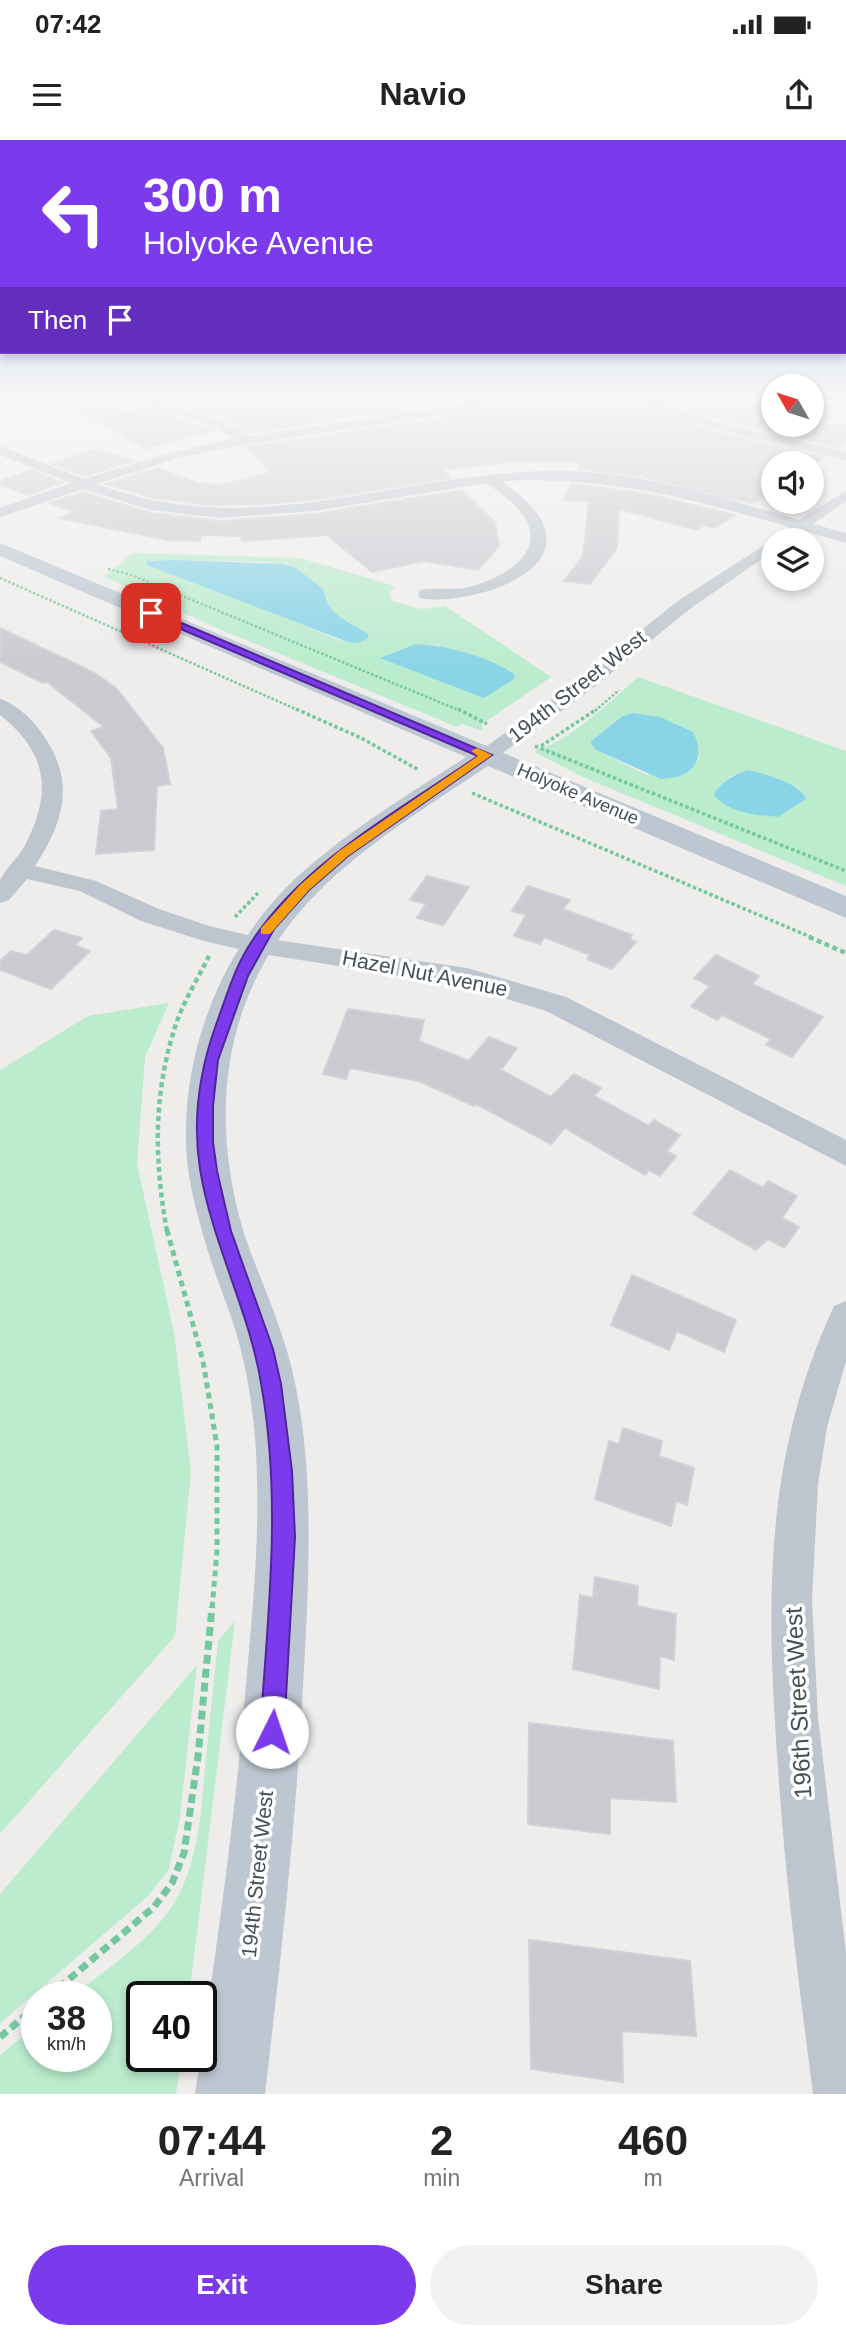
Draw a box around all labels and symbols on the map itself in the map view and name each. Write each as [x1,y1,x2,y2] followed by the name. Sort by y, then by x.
[761,374,824,438] north arrow
[121,583,181,643] pin
[504,625,650,747] street label: 194th Street West
[514,759,642,829] street label: Holyoke Avenue
[340,946,510,1000] street label: Hazel Nut Avenue
[779,1606,816,1799] street label: 196th Street West
[235,1695,309,1769] position arrow
[237,1789,277,1959] street label: 194th Street West
[126,1981,217,2072] speed limit sign: 40

